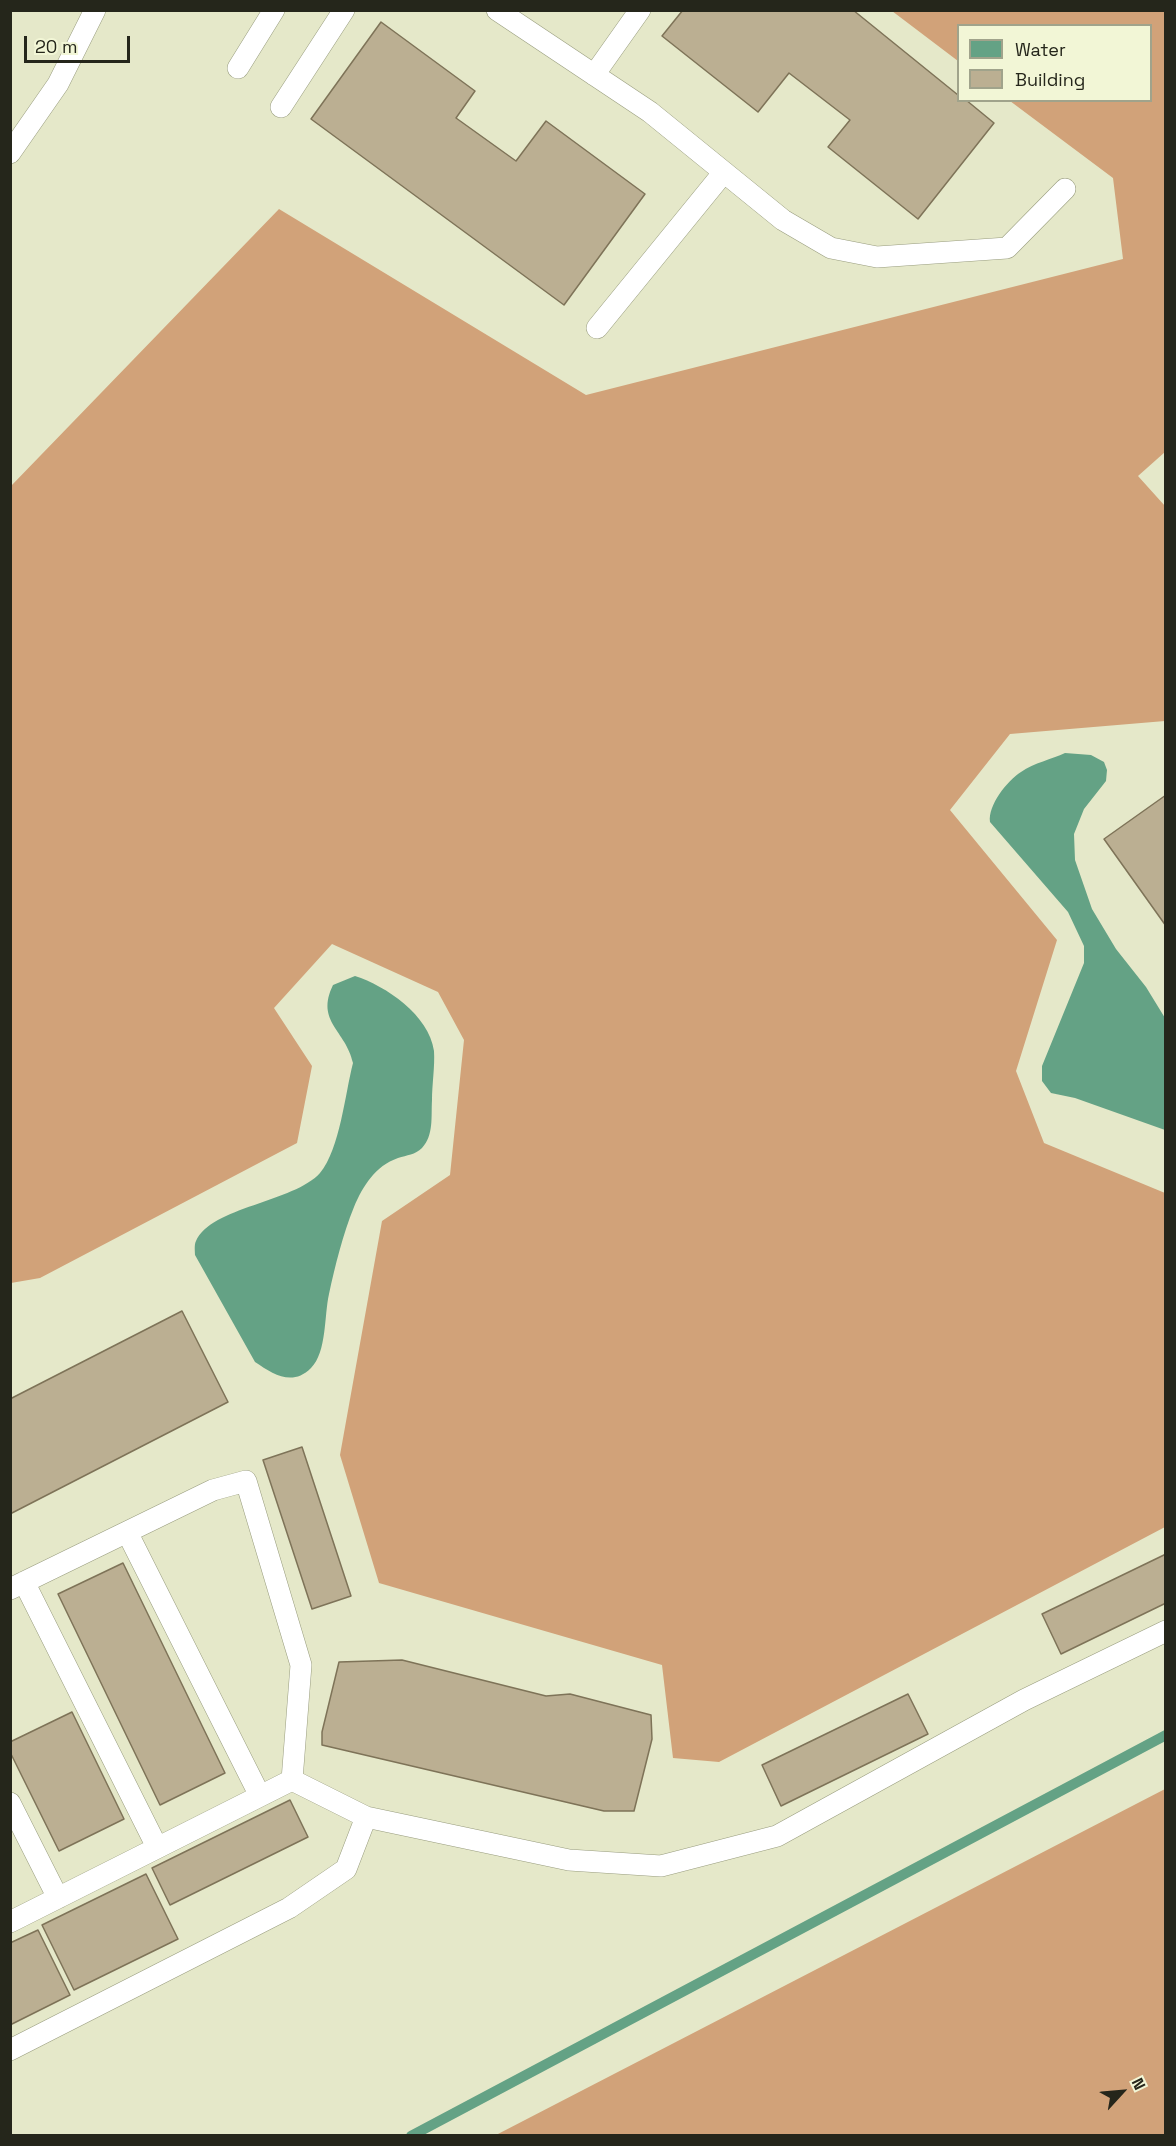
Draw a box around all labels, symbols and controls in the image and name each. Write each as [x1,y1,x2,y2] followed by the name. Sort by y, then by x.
[27,24,134,62] scale bar
[957,24,1152,102] legend
[35,35,78,58] text: 20 m
[1015,38,1066,61] text: Water
[1015,68,1085,91] text: Building
[1092,2062,1152,2122] north arrow
[1127,2074,1150,2093] text: N

